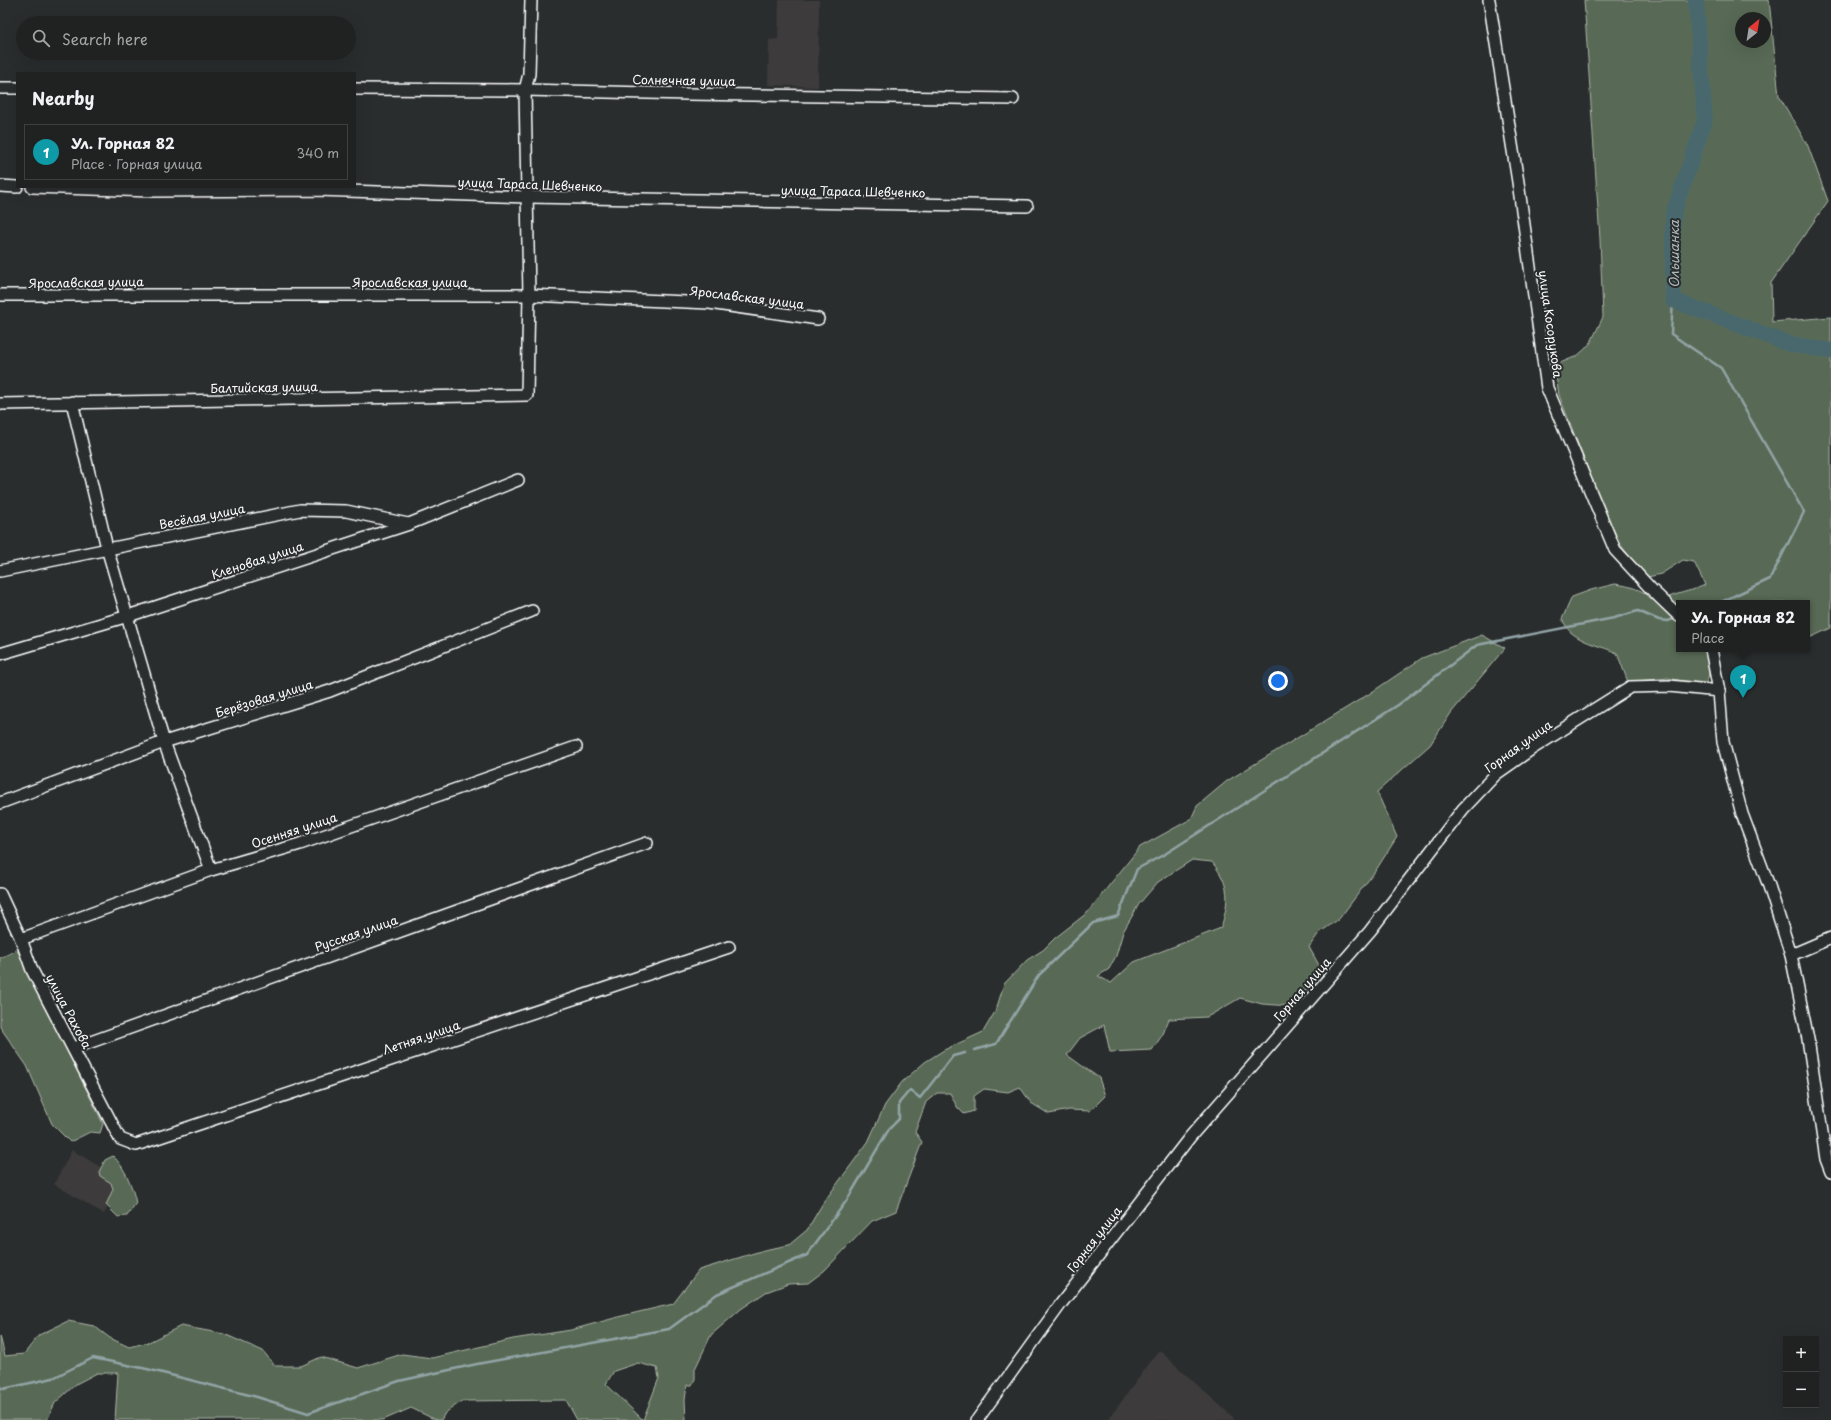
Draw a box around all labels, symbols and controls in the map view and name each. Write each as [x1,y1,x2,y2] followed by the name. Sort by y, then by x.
[1735,12,1771,48] north arrow
[16,16,356,60] search box
[30,27,52,49] icon: search
[62,27,148,50] text: Search here
[632,70,736,90] street label: Солнечная улица
[32,85,94,111] text: Nearby
[71,131,175,154] text: Ул. Горная 82
[43,143,49,162] text: 1
[296,143,339,162] text: 340 m
[71,154,202,173] text: Place · Горная улица
[457,172,603,196] street label: улица Тараса Шевченко
[781,181,926,201] street label: улица Тараса Шевченко
[1664,219,1683,288] water label: Ольшанка
[1535,269,1568,380] street label: улица Косорукова
[27,272,144,292] street label: Ярославская улица
[351,273,468,291] street label: Ярославская улица
[688,281,806,313] street label: Ярославская улица
[210,377,318,397] street label: Балтийская улица
[158,499,247,533] street label: Весёлая улица
[209,536,306,583] street label: Кленовая улица
[1676,600,1810,652] popup
[1691,605,1795,628] text: Ул. Горная 82
[1691,628,1724,647] text: Place
[1730,665,1756,698] pin: 1
[1268,671,1288,691] your location
[213,675,315,721] street label: Берёзовая улица
[1481,715,1556,777] street label: Горная улица
[249,808,340,852] street label: Осенняя улица
[312,910,400,956] street label: Русская улица
[1269,953,1335,1025] street label: Горная улица
[42,970,97,1052] street label: улица Рахова
[380,1015,462,1059] street label: Летняя улица
[1062,1202,1126,1276] street label: Горная улица
[1783,1336,1819,1408] map controls
[1783,1336,1819,1372] button: +
[1783,1372,1819,1408] button: −

